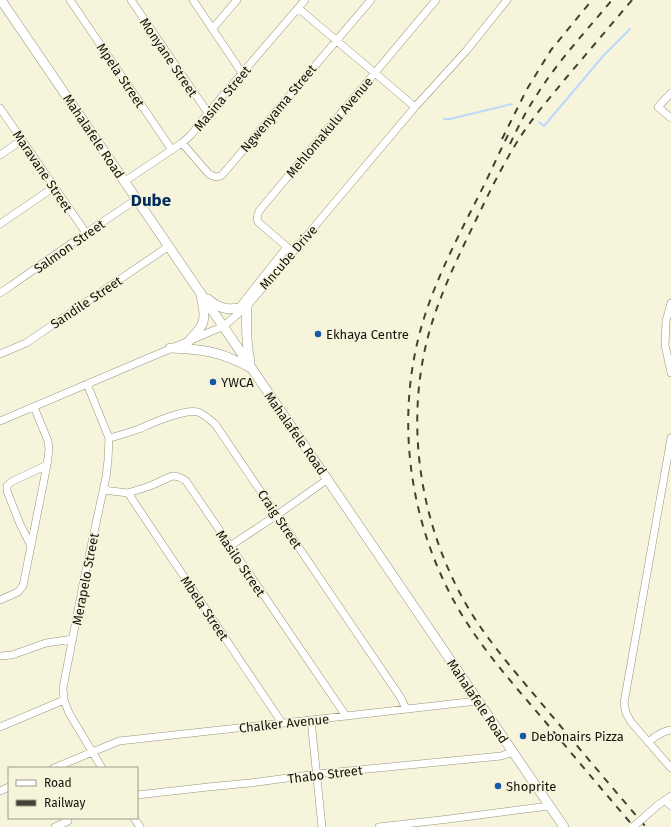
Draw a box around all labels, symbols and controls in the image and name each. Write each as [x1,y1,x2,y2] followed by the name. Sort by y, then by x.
[137,15,201,100] street label: Monyane Street
[94,40,148,111] street label: Mpela Street
[237,61,320,155] street label: Ngwenyama Street
[191,63,254,134] street label: Masina Street
[283,74,376,181] street label: Mehlomakulu Avenue
[60,91,127,181] street label: Mahalafele Road
[10,128,76,215] street label: Maravane Street
[131,190,171,211] district label: Dube
[31,216,108,276] street label: Salmon Street
[256,222,320,292] street label: Mncube Drive
[48,273,125,332] street label: Sandile Street
[326,327,409,342] place label: Ekhaya Centre
[313,329,323,339] marker: Ekhaya Centre
[221,375,254,390] place label: YWCA
[208,377,218,387] marker: YWCA
[261,389,330,478] street label: Mahalafele Road
[254,487,305,552] street label: Craig Street
[213,527,268,600] street label: Masilo Street
[69,531,102,627] street label: Merapelo Street
[178,573,232,644] street label: Mbela Street
[444,656,511,746] street label: Mahalafele Road
[238,711,330,736] street label: Chalker Avenue
[531,729,624,744] place label: Debonairs Pizza
[518,731,528,741] marker: Debonairs Pizza
[287,762,364,787] street label: Thabo Street
[8,767,138,819] legend
[44,776,72,790] text: Road
[506,779,556,794] place label: Shoprite
[493,781,503,791] marker: Shoprite
[44,796,85,810] text: Railway

